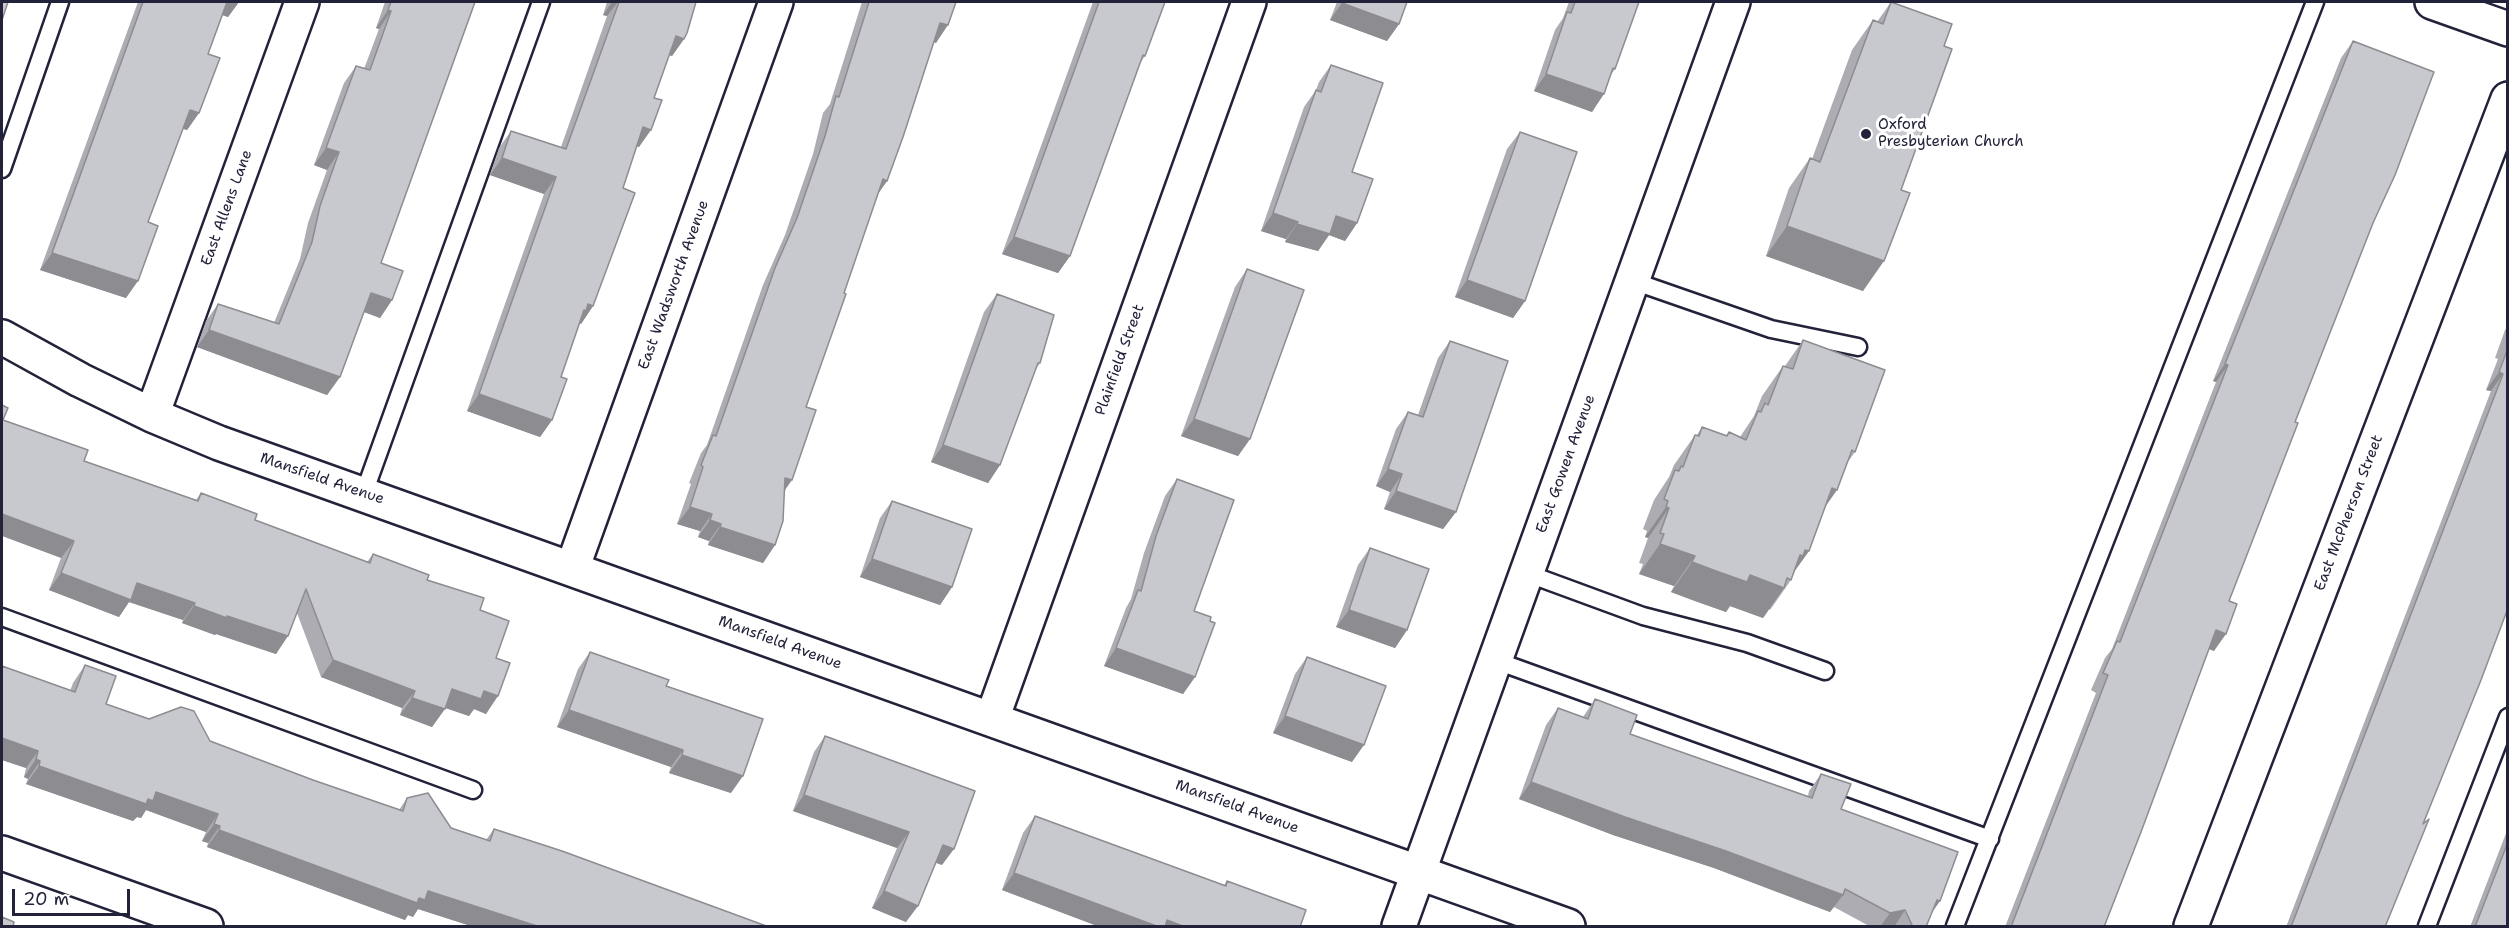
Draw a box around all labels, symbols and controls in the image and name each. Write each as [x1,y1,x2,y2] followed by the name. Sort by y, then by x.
[1878,116,2024,151] place label: Oxford Presbyterian Church
[1859,127,1873,141] marker: Oxford Presbyterian Church
[198,148,256,268] street label: East Allens Lane
[635,198,713,372] street label: East Wadsworth Avenue
[1092,302,1148,418] street label: Plainfield Street
[1533,392,1599,536] street label: East Gowen Avenue
[2311,432,2387,594] street label: East McPherson Street
[258,449,386,509] street label: Mansfield Avenue
[716,612,844,674] street label: Mansfield Avenue
[1173,776,1301,838] street label: Mansfield Avenue
[15,877,134,915] scale bar
[23,887,69,911] text: 20 m

